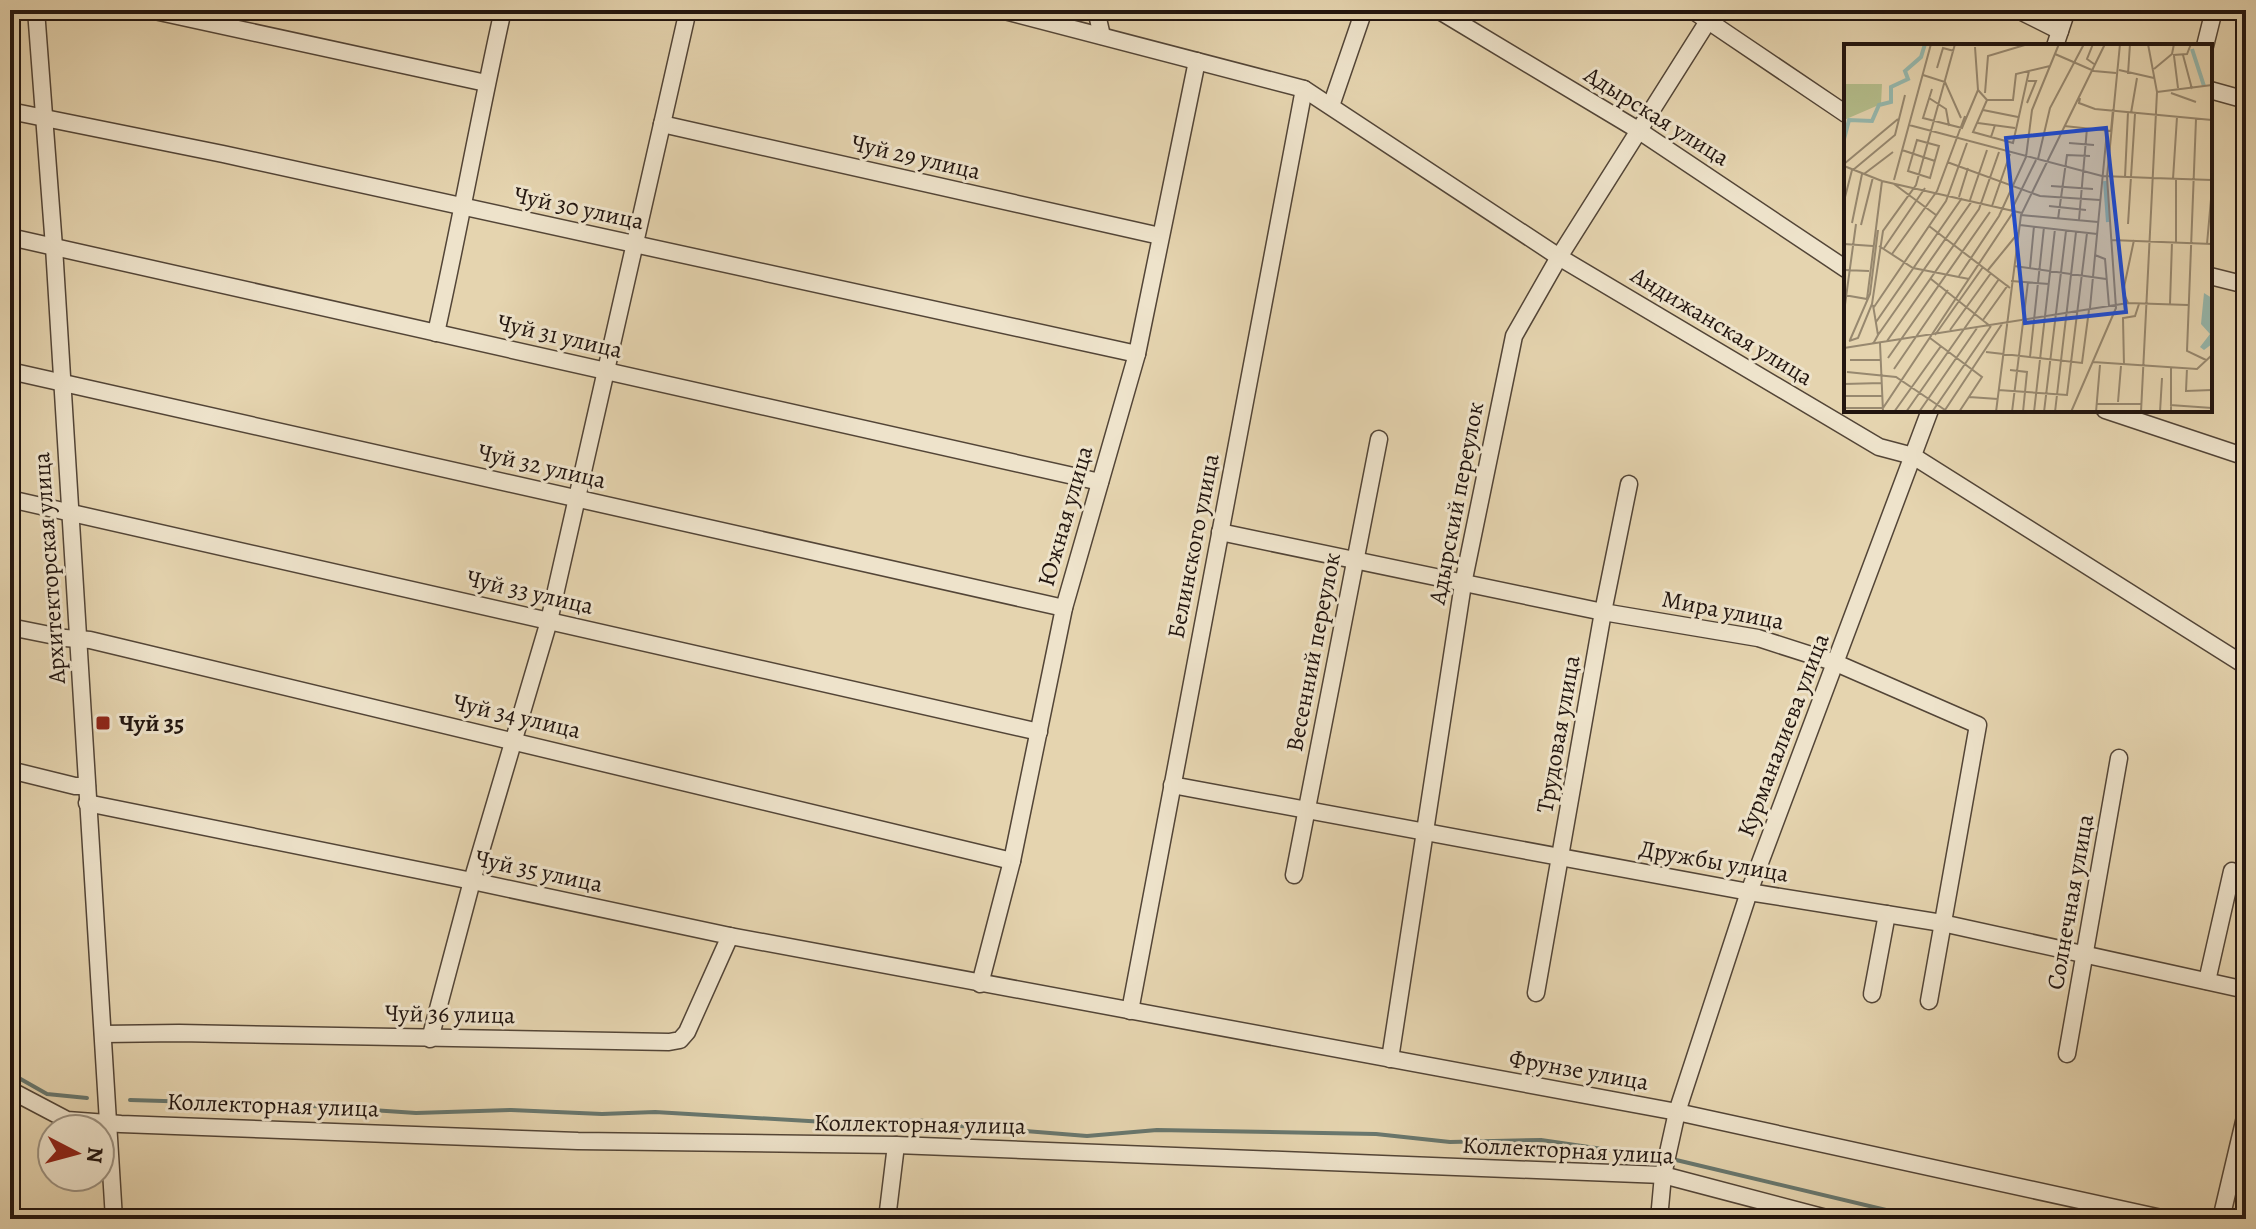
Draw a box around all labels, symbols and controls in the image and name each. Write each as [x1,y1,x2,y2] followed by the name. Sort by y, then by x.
[1844,44,2212,412] inset map
[1578,58,1736,173] street label: Адырская улица
[848,127,984,187] street label: Чуй 29 улица
[511,179,647,237] street label: Чуй 30 улица
[1624,258,1819,393] street label: Андижанская улица
[494,306,626,366] street label: Чуй 31 улица
[1420,399,1491,608] street label: Адырский переулок
[475,436,609,496] street label: Чуй 32 улица
[1030,442,1100,590] street label: Южная улица
[25,451,73,686] street label: Архитекторская улица
[1159,451,1227,641] street label: Белинского улица
[1278,550,1348,754] street label: Весенний переулок
[463,562,597,622] street label: Чуй 33 улица
[1659,582,1787,638] street label: Мира улица
[1729,629,1837,841] street label: Курманалиева улица
[1528,653,1588,815] street label: Трудовая улица
[450,686,584,746] street label: Чуй 34 улица
[119,707,184,739] place label: Чуй 35
[94,714,112,732] marker: Чуй 35
[2039,812,2101,992] street label: Солнечная улица
[1637,832,1791,890] street label: Дружбы улица
[472,842,606,900] street label: Чуй 35 улица
[385,997,515,1031] street label: Чуй 36 улица
[1507,1042,1651,1098] street label: Фрунзе улица
[166,1085,380,1125] street label: Коллекторная улица
[814,1106,1026,1142] street label: Коллекторная улица
[36,1113,116,1193] north arrow
[1461,1128,1675,1172] street label: Коллекторная улица
[79,1145,111,1165] text: N

